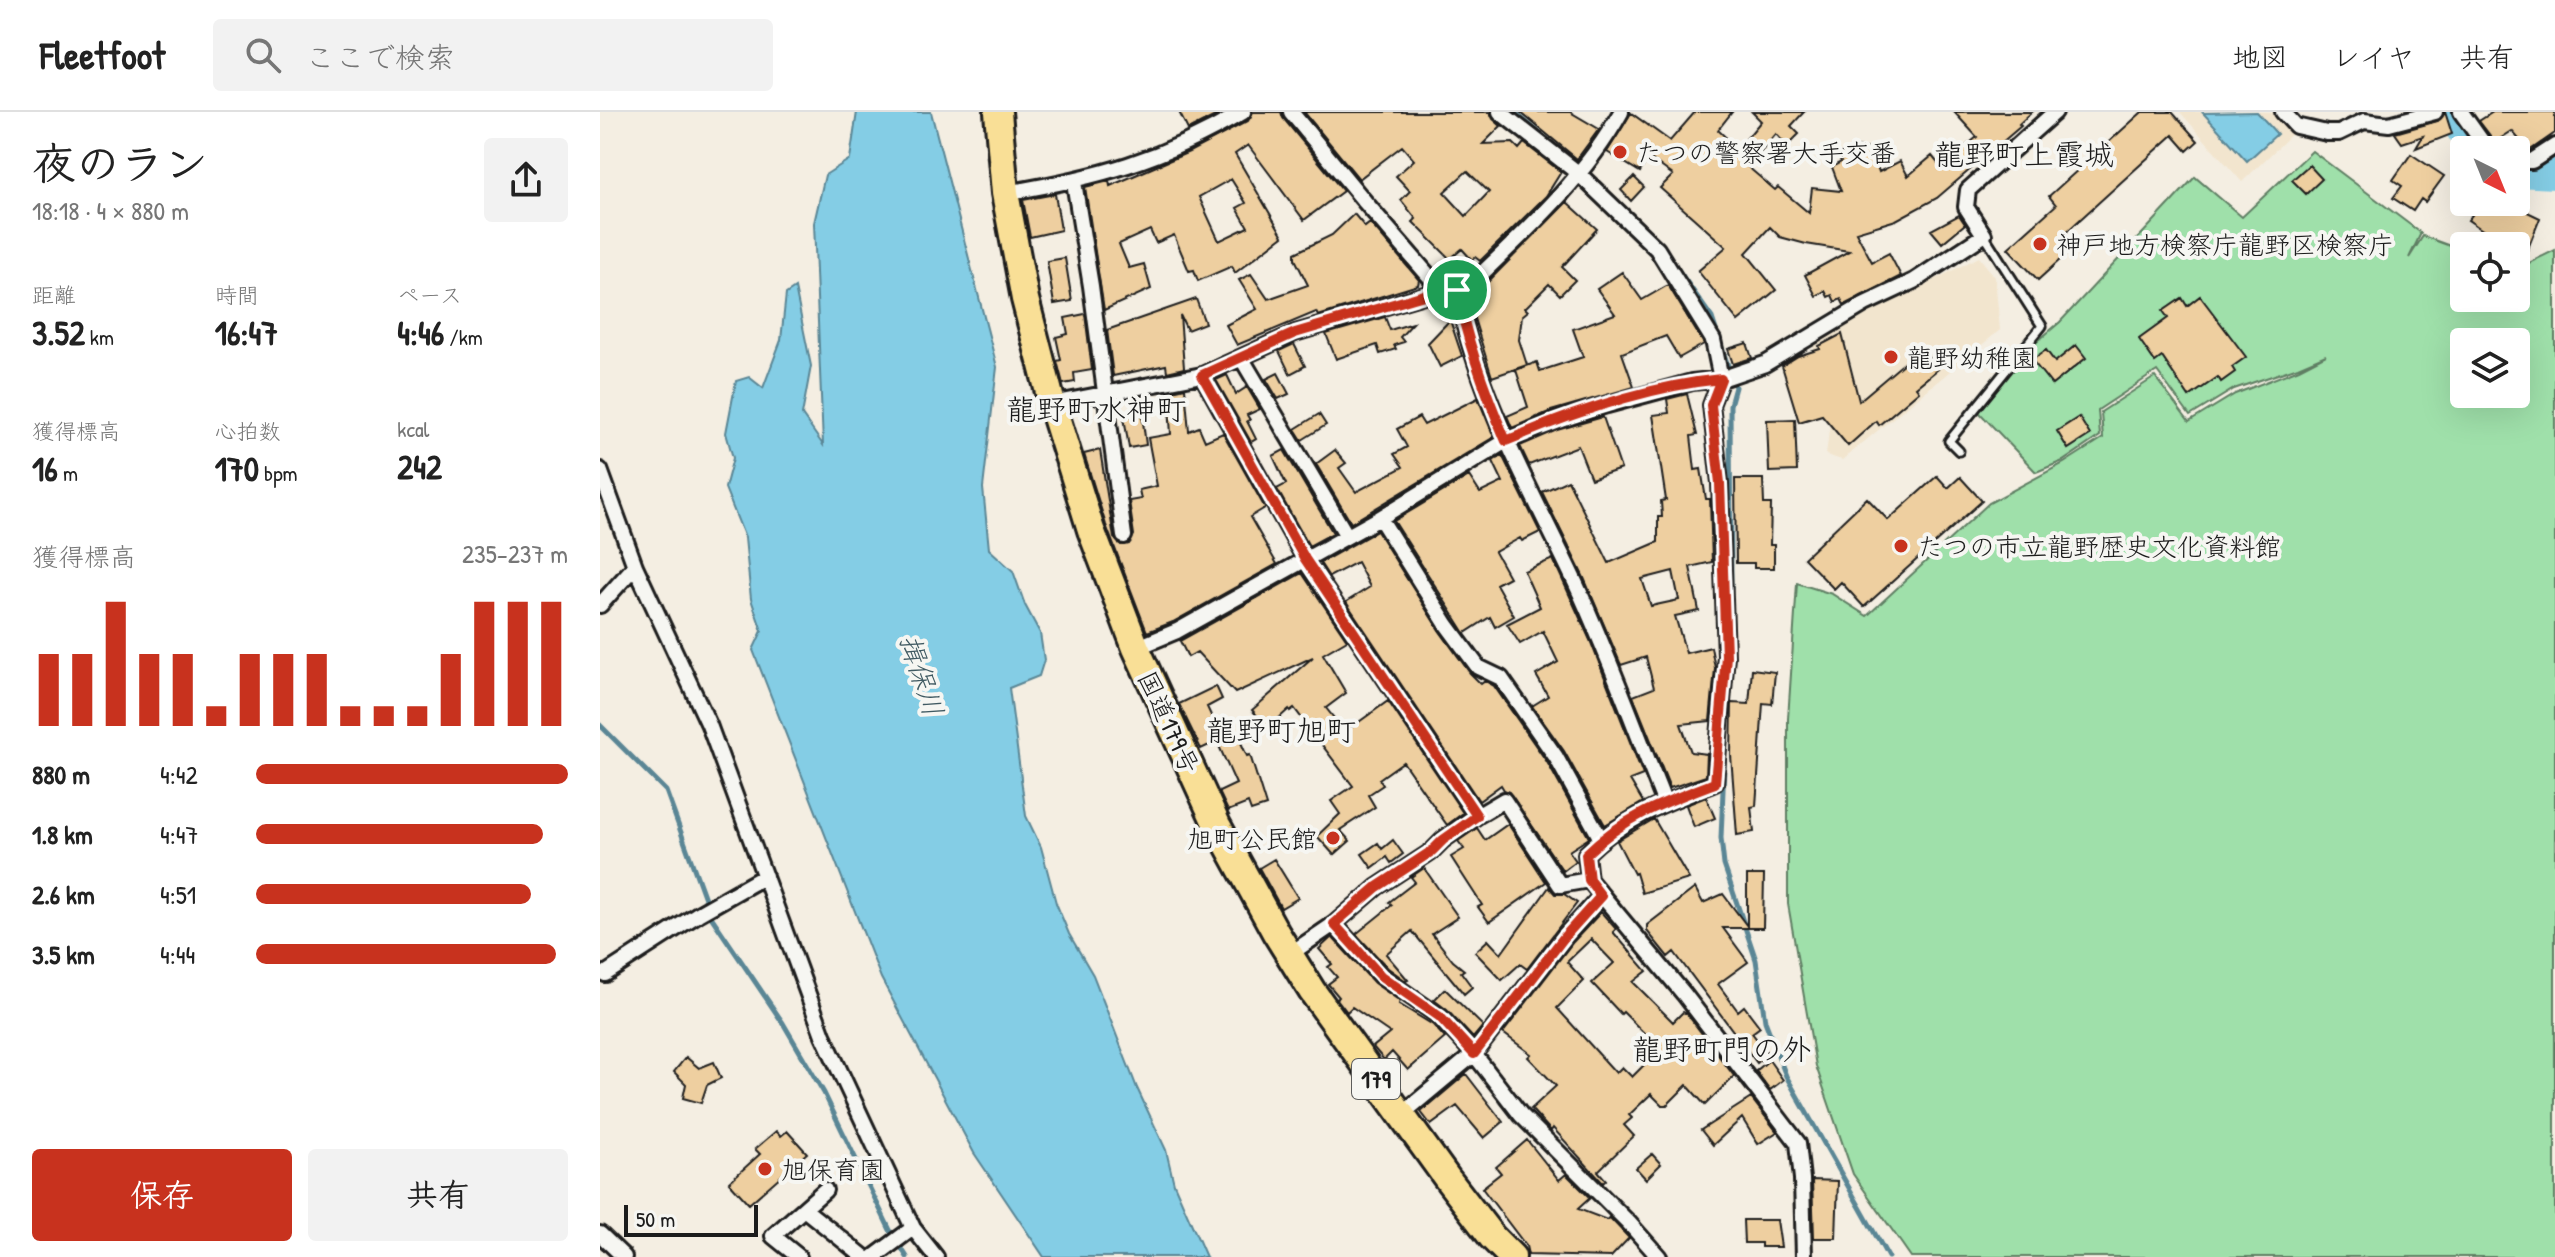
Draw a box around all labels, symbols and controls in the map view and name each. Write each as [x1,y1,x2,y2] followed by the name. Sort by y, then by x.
[213,19,773,91] search box
[40,29,165,81] text: Fleetfoot
[241,33,285,77] icon: search
[305,37,455,77] text: ここで検索
[2232,38,2288,76] text: 地図
[2332,38,2415,76] text: レイヤ
[2459,38,2515,76] text: 共有
[32,133,208,193] text: 夜のラン
[1934,134,2114,174] district label: 龍野町上霞城
[1636,135,1896,170] place label: たつの警察署大手交番
[2450,136,2530,216] north arrow
[2450,136,2530,408] map controls
[484,138,568,222] button: share
[1611,143,1629,161] marker: たつの警察署大手交番
[32,193,189,228] text: 18:18 · 4 × 880 m
[2056,227,2394,262] place label: 神戸地方検察庁龍野区検察庁
[2450,232,2530,312] button: locate
[2031,235,2049,253] marker: 神戸地方検察庁龍野区検察庁
[1423,256,1491,324] pin
[1435,268,1479,312] icon: arrive
[32,280,76,310] text: 距離
[215,280,259,310] text: 時間
[397,280,462,310] text: ペース
[32,310,85,356] text: 3.52
[215,310,278,356] text: 16:47
[397,310,444,356] text: 4:46
[85,322,114,352] text: km
[444,322,483,352] text: /km
[2450,328,2530,408] button: layers
[1907,340,2037,375] place label: 龍野幼稚園
[1882,348,1900,366] marker: 龍野幼稚園
[1006,389,1186,429] district label: 龍野町水神町
[397,414,429,444] text: kcal
[32,416,120,446] text: 獲得標高
[215,416,281,446] text: 心拍数
[397,444,442,490] text: 242
[32,446,58,492] text: 16
[215,446,259,492] text: 170
[58,458,78,488] text: m
[259,458,298,488] text: bpm
[1917,529,2281,564] place label: たつの市立龍野歴史文化資料館
[462,536,568,571] text: 235–237 m
[1892,537,1910,555] marker: たつの市立龍野歴史文化資料館
[32,539,136,574] text: 獲得標高
[891,629,953,721] water label: 揖保川
[1130,665,1208,779] street label: 国道179号
[1206,710,1356,750] district label: 龍野町旭町
[32,757,90,792] text: 880 m
[160,757,198,792] text: 4:42
[32,817,93,852] text: 1.8 km
[160,817,198,852] text: 4:47
[1187,821,1317,856] place label: 旭町公民館
[1324,829,1342,847] marker: 旭町公民館
[32,877,95,912] text: 2.6 km
[160,877,196,912] text: 4:51
[32,937,95,972] text: 3.5 km
[160,937,195,972] text: 4:44
[1632,1029,1812,1069] district label: 龍野町門の外
[1352,1059,1400,1099] road number: 179
[32,1149,292,1241] button: 保存
[308,1149,568,1241] button: 共有
[781,1152,885,1187] place label: 旭保育園
[756,1160,774,1178] marker: 旭保育園
[624,1201,758,1237] scale bar
[636,1204,675,1234] text: 50 m

